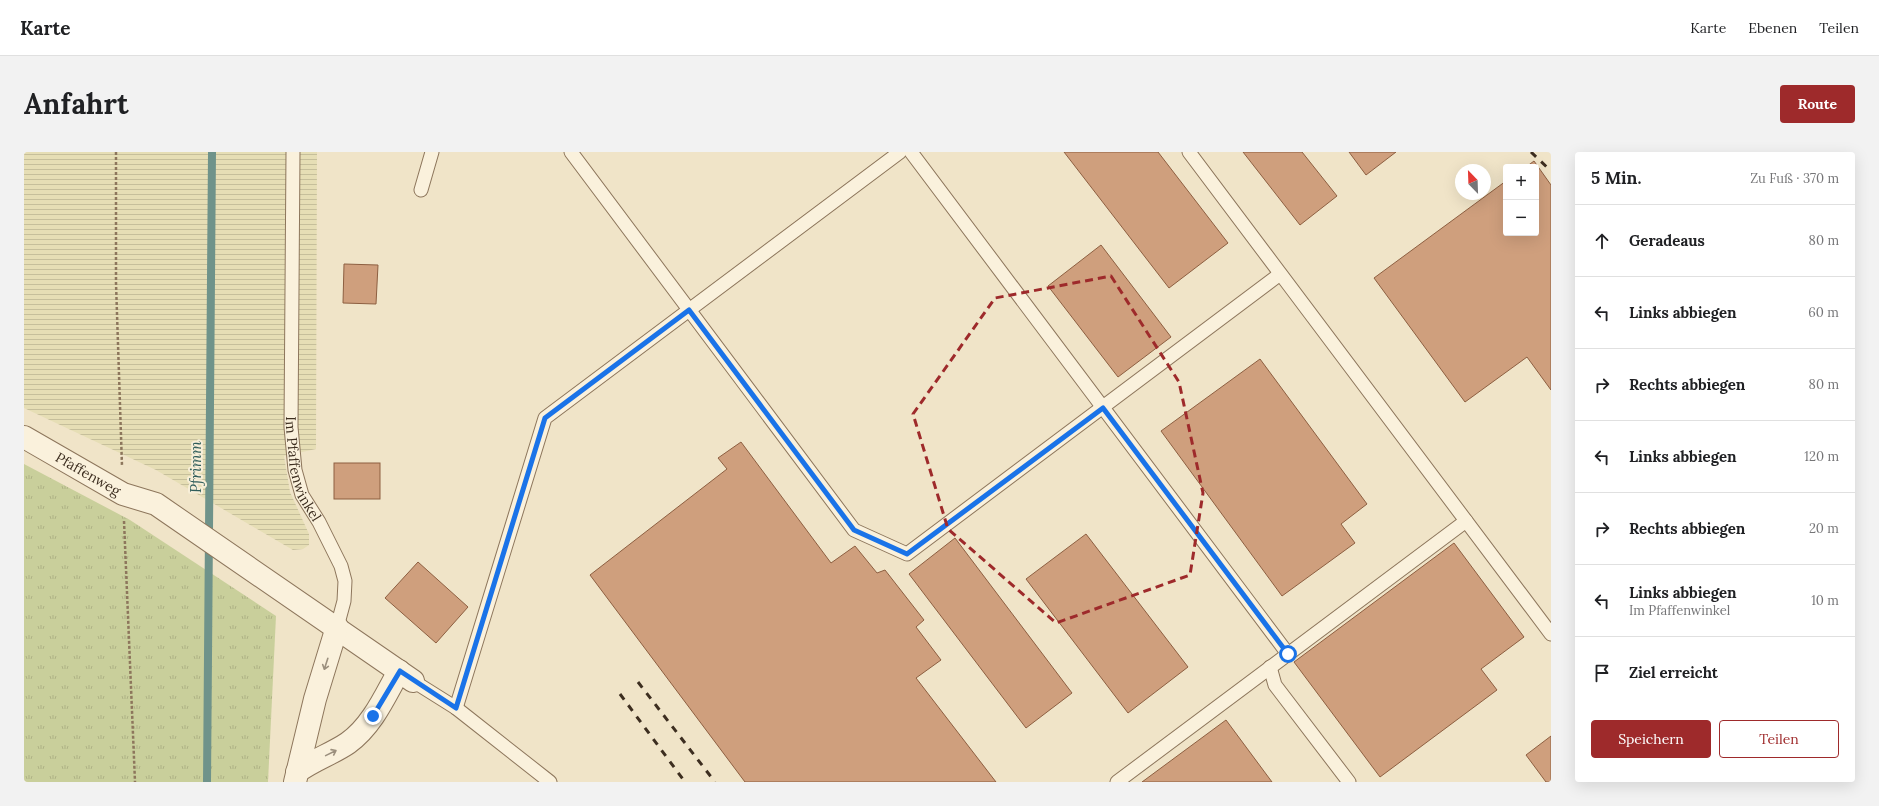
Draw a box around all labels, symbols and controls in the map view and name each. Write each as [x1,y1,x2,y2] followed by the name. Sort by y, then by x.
[20,16,71,40] text: Karte
[1690,19,1726,37] text: Karte
[1748,19,1797,37] text: Ebenen
[1819,19,1859,37] text: Teilen
[1780,85,1855,123] button: Route
[24,86,128,122] text: Anfahrt
[1455,164,1491,200] north arrow
[1503,164,1539,236] map controls
[1503,164,1539,200] button: +
[1591,167,1641,189] text: 5 Min.
[1750,170,1839,187] text: Zu Fuß · 370 m
[1503,200,1539,236] button: −
[1591,230,1613,252] icon: ahead
[1629,231,1705,250] text: Geradeaus
[1809,232,1839,249] text: 80 m
[1591,302,1613,324] icon: left
[1629,303,1737,322] text: Links abbiegen
[1808,304,1839,321] text: 60 m
[1591,374,1613,396] icon: right
[1629,375,1745,394] text: Rechts abbiegen
[1809,376,1839,393] text: 80 m
[281,416,325,525] street label: Im Pfaffenwinkel
[186,441,205,493] water label: Pfrimm
[1591,446,1613,468] icon: left
[1629,447,1737,466] text: Links abbiegen
[52,448,124,500] street label: Pfaffenweg
[1804,448,1839,465] text: 120 m
[1591,518,1613,540] icon: right
[1629,519,1745,538] text: Rechts abbiegen
[1809,520,1839,537] text: 20 m
[1629,583,1737,602] text: Links abbiegen
[1591,590,1613,612] icon: left
[1811,592,1839,609] text: 10 m
[1629,602,1730,619] text: Im Pfaffenwinkel
[1279,645,1297,663] route start
[321,658,329,670] one-way arrow
[1591,662,1613,684] icon: arrive
[1629,663,1718,682] text: Ziel erreicht
[364,707,382,725] route end
[1591,720,1711,758] button: Speichern
[1719,720,1839,758] button: Teilen
[325,749,337,756] one-way arrow

